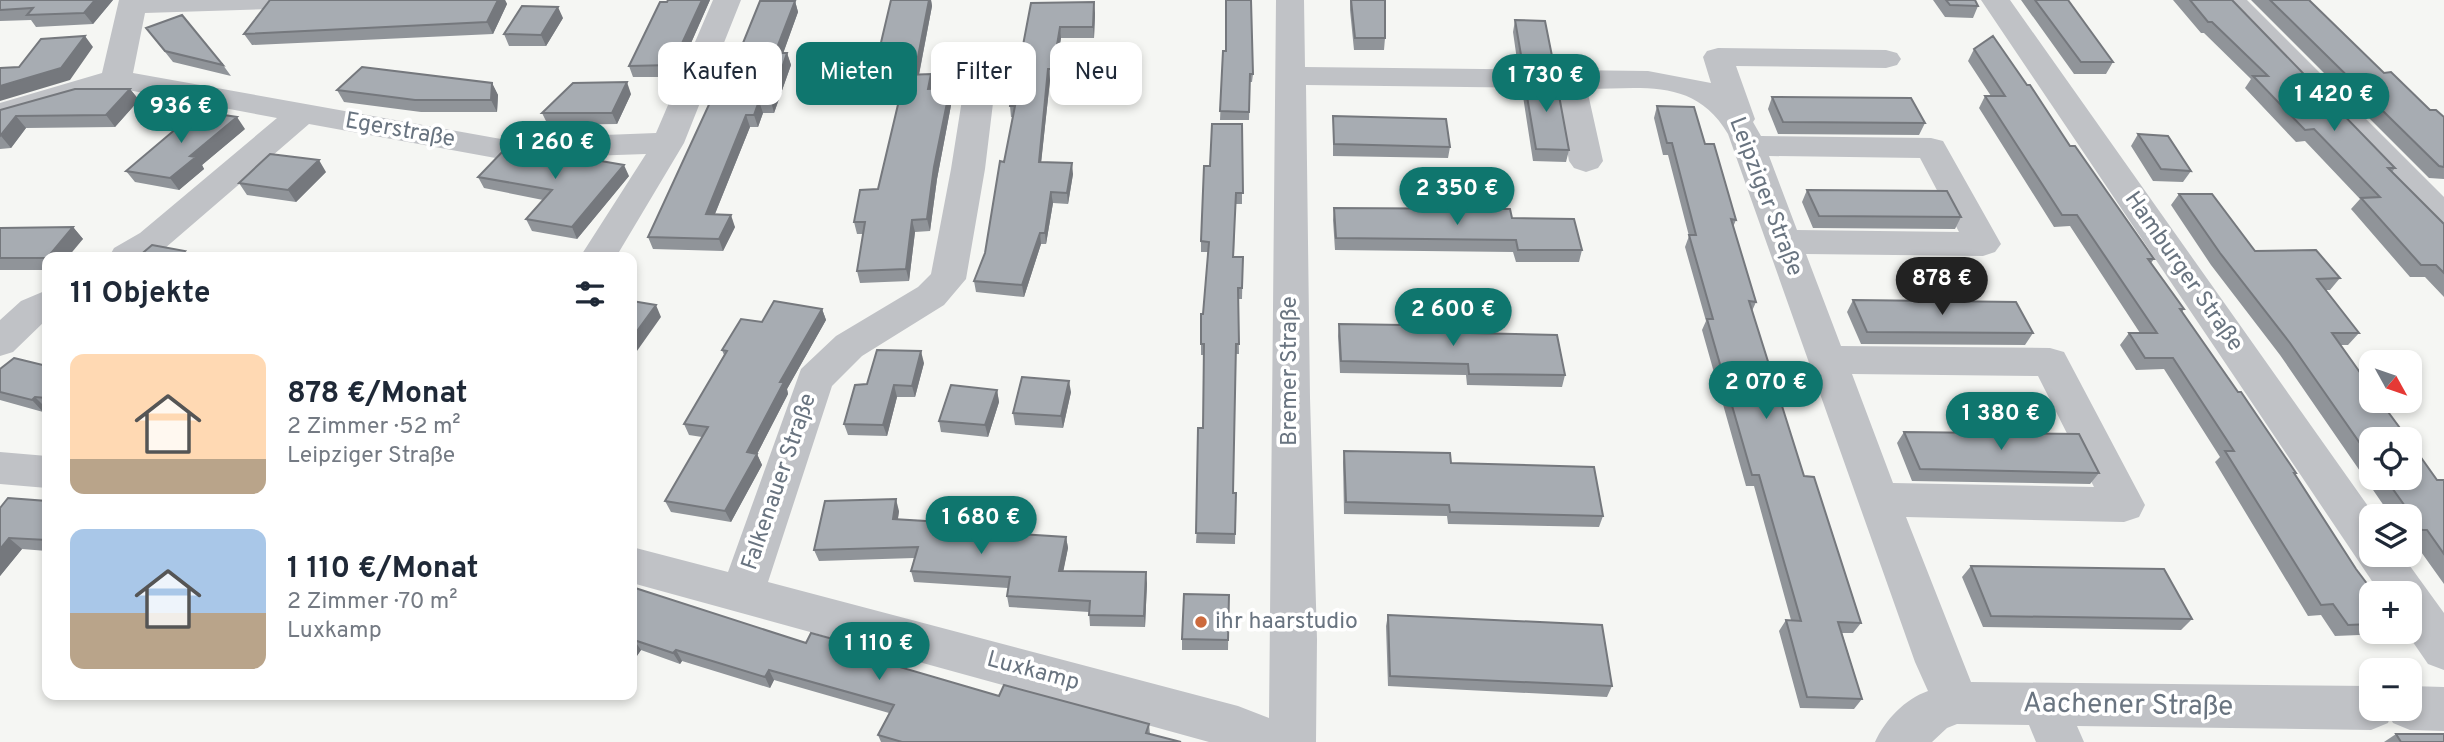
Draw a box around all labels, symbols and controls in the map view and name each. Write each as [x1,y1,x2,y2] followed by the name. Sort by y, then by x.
[658,42,782,105] chip: Kaufen
[796,42,917,105] chip: Mieten
[931,42,1036,105] chip: Filter
[1050,42,1142,105] chip: Neu
[1481,54,1611,114] pin: 1 730 €
[1508,62,1584,91] text: 1 730 €
[2269,74,2399,133] pin: 1 420 €
[2294,81,2374,110] text: 1 420 €
[132,86,230,145] pin: 936 €
[150,93,212,122] text: 936 €
[343,107,457,155] street label: Egerstraße
[1721,113,1809,281] street label: Leipziger Straße
[490,122,620,181] pin: 1 260 €
[516,129,594,158] text: 1 260 €
[1392,168,1522,227] pin: 2 350 €
[1415,175,1499,204] text: 2 350 €
[2117,186,2249,358] street label: Hamburger Straße
[1893,258,1991,317] pin: 878 €
[1912,265,1972,294] text: 878 €
[571,275,609,313] icon: filters
[70,276,211,313] text: 11 Objekte
[1388,288,1518,348] pin: 2 600 €
[1276,296,1305,446] street label: Bremer Straße
[1411,296,1495,325] text: 2 600 €
[2359,350,2422,413] north arrow
[2359,350,2422,721] map controls
[1701,362,1831,421] pin: 2 070 €
[1725,369,1807,398] text: 2 070 €
[287,376,468,413] text: 878 €/Monat
[126,382,210,466] icon: home
[736,390,824,574] street label: Falkenauer Straße
[1936,392,2066,452] pin: 1 380 €
[1962,400,2040,429] text: 1 380 €
[287,413,461,442] text: 2 Zimmer · 52 m²
[2359,427,2422,490] button: locate
[287,442,455,471] text: Leipziger Straße
[916,496,1046,556] pin: 1 680 €
[942,504,1020,533] text: 1 680 €
[2359,504,2422,567] button: layers
[287,551,479,588] text: 1 110 €/Monat
[126,557,210,641] icon: home
[2359,581,2422,644] button: +
[287,588,458,617] text: 2 Zimmer · 70 m²
[1215,608,1358,637] place label: ihr haarstudio
[1193,614,1209,630] marker: ihr haarstudio
[287,617,382,646] text: Luxkamp
[814,622,944,682] pin: 1 110 €
[845,630,913,659] text: 1 110 €
[984,646,1082,698] street label: Luxkamp
[2359,658,2422,721] button: −
[2023,686,2233,726] street label: Aachener Straße

